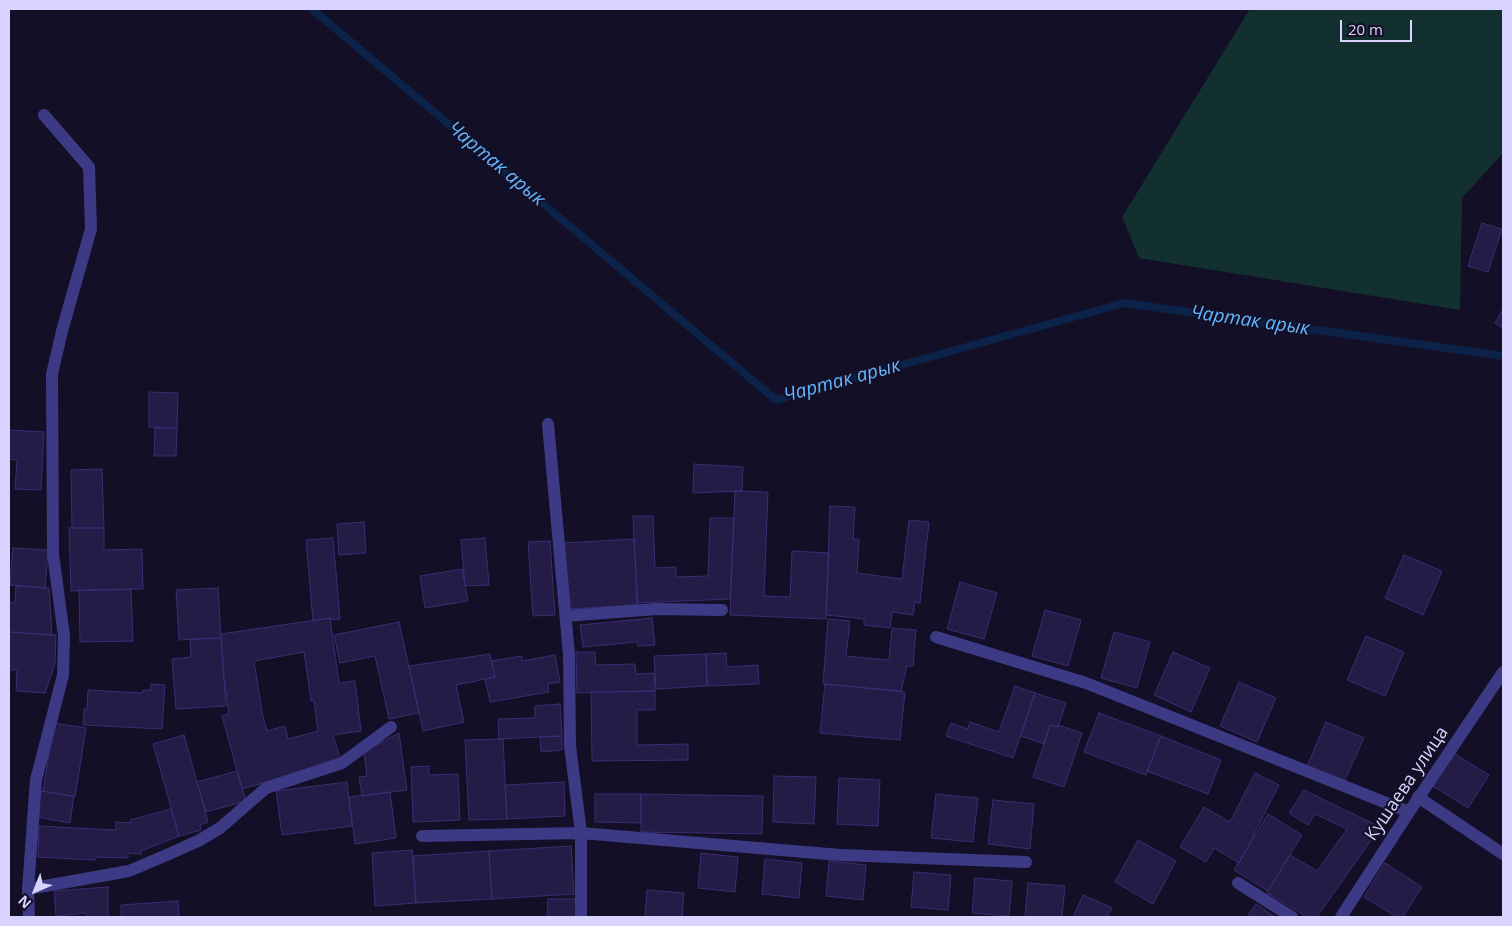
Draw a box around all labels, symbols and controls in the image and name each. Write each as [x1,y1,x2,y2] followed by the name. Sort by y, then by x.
[1342,10,1414,42] scale bar
[1348,19,1383,39] text: 20 m
[443,117,549,211] water label: Чартак арык
[1189,301,1311,341] water label: Чартак арык
[781,355,903,407] water label: Чартак арык
[1361,723,1453,845] street label: Кушаева улица
[10,866,60,916] north arrow
[14,891,35,913] text: N

